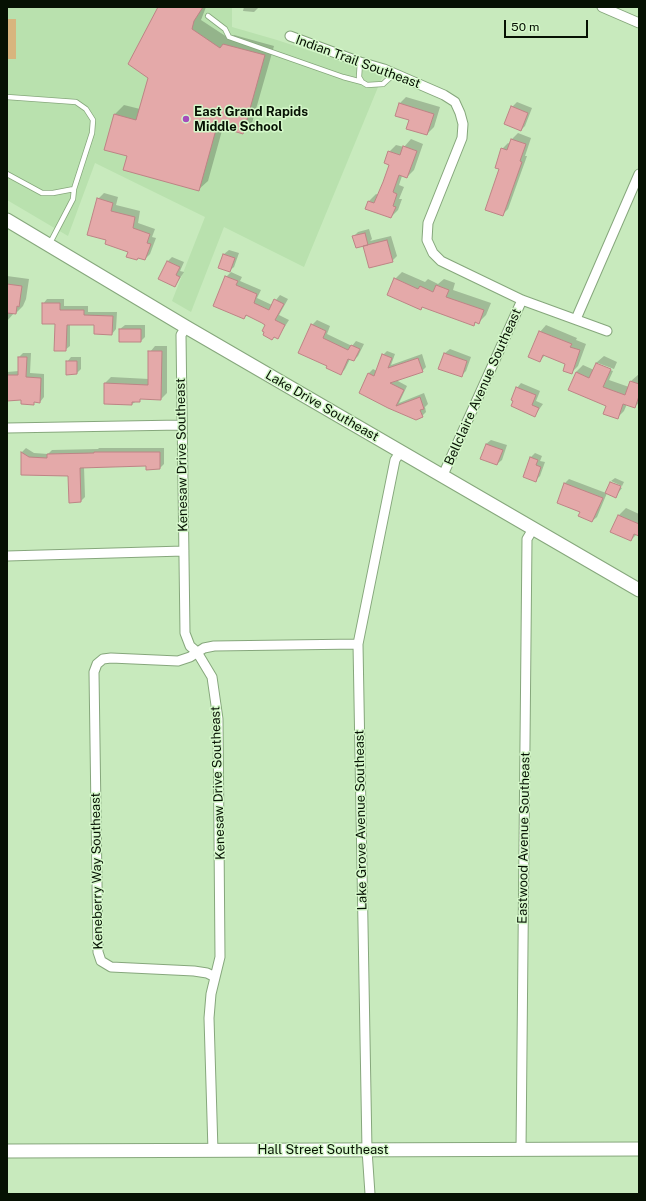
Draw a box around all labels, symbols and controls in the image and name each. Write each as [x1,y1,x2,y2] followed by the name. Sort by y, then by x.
[506,12,590,38] scale bar
[511,20,539,34] text: 50 m
[293,32,423,92] street label: Indian Trail Southeast
[194,104,308,135] place label: East Grand Rapids Middle School
[181,114,191,124] marker: East Grand Rapids Middle School
[441,306,525,468] street label: Bellclaire Avenue Southeast
[263,367,381,445] street label: Lake Drive Southeast
[173,378,191,532] street label: Kenesaw Drive Southeast
[208,706,228,860] street label: Kenesaw Drive Southeast
[352,730,370,910] street label: Lake Grove Avenue Southeast
[515,752,533,924] street label: Eastwood Avenue Southeast
[88,792,106,950] street label: Keneberry Way Southeast
[257,1142,389,1158] street label: Hall Street Southeast

